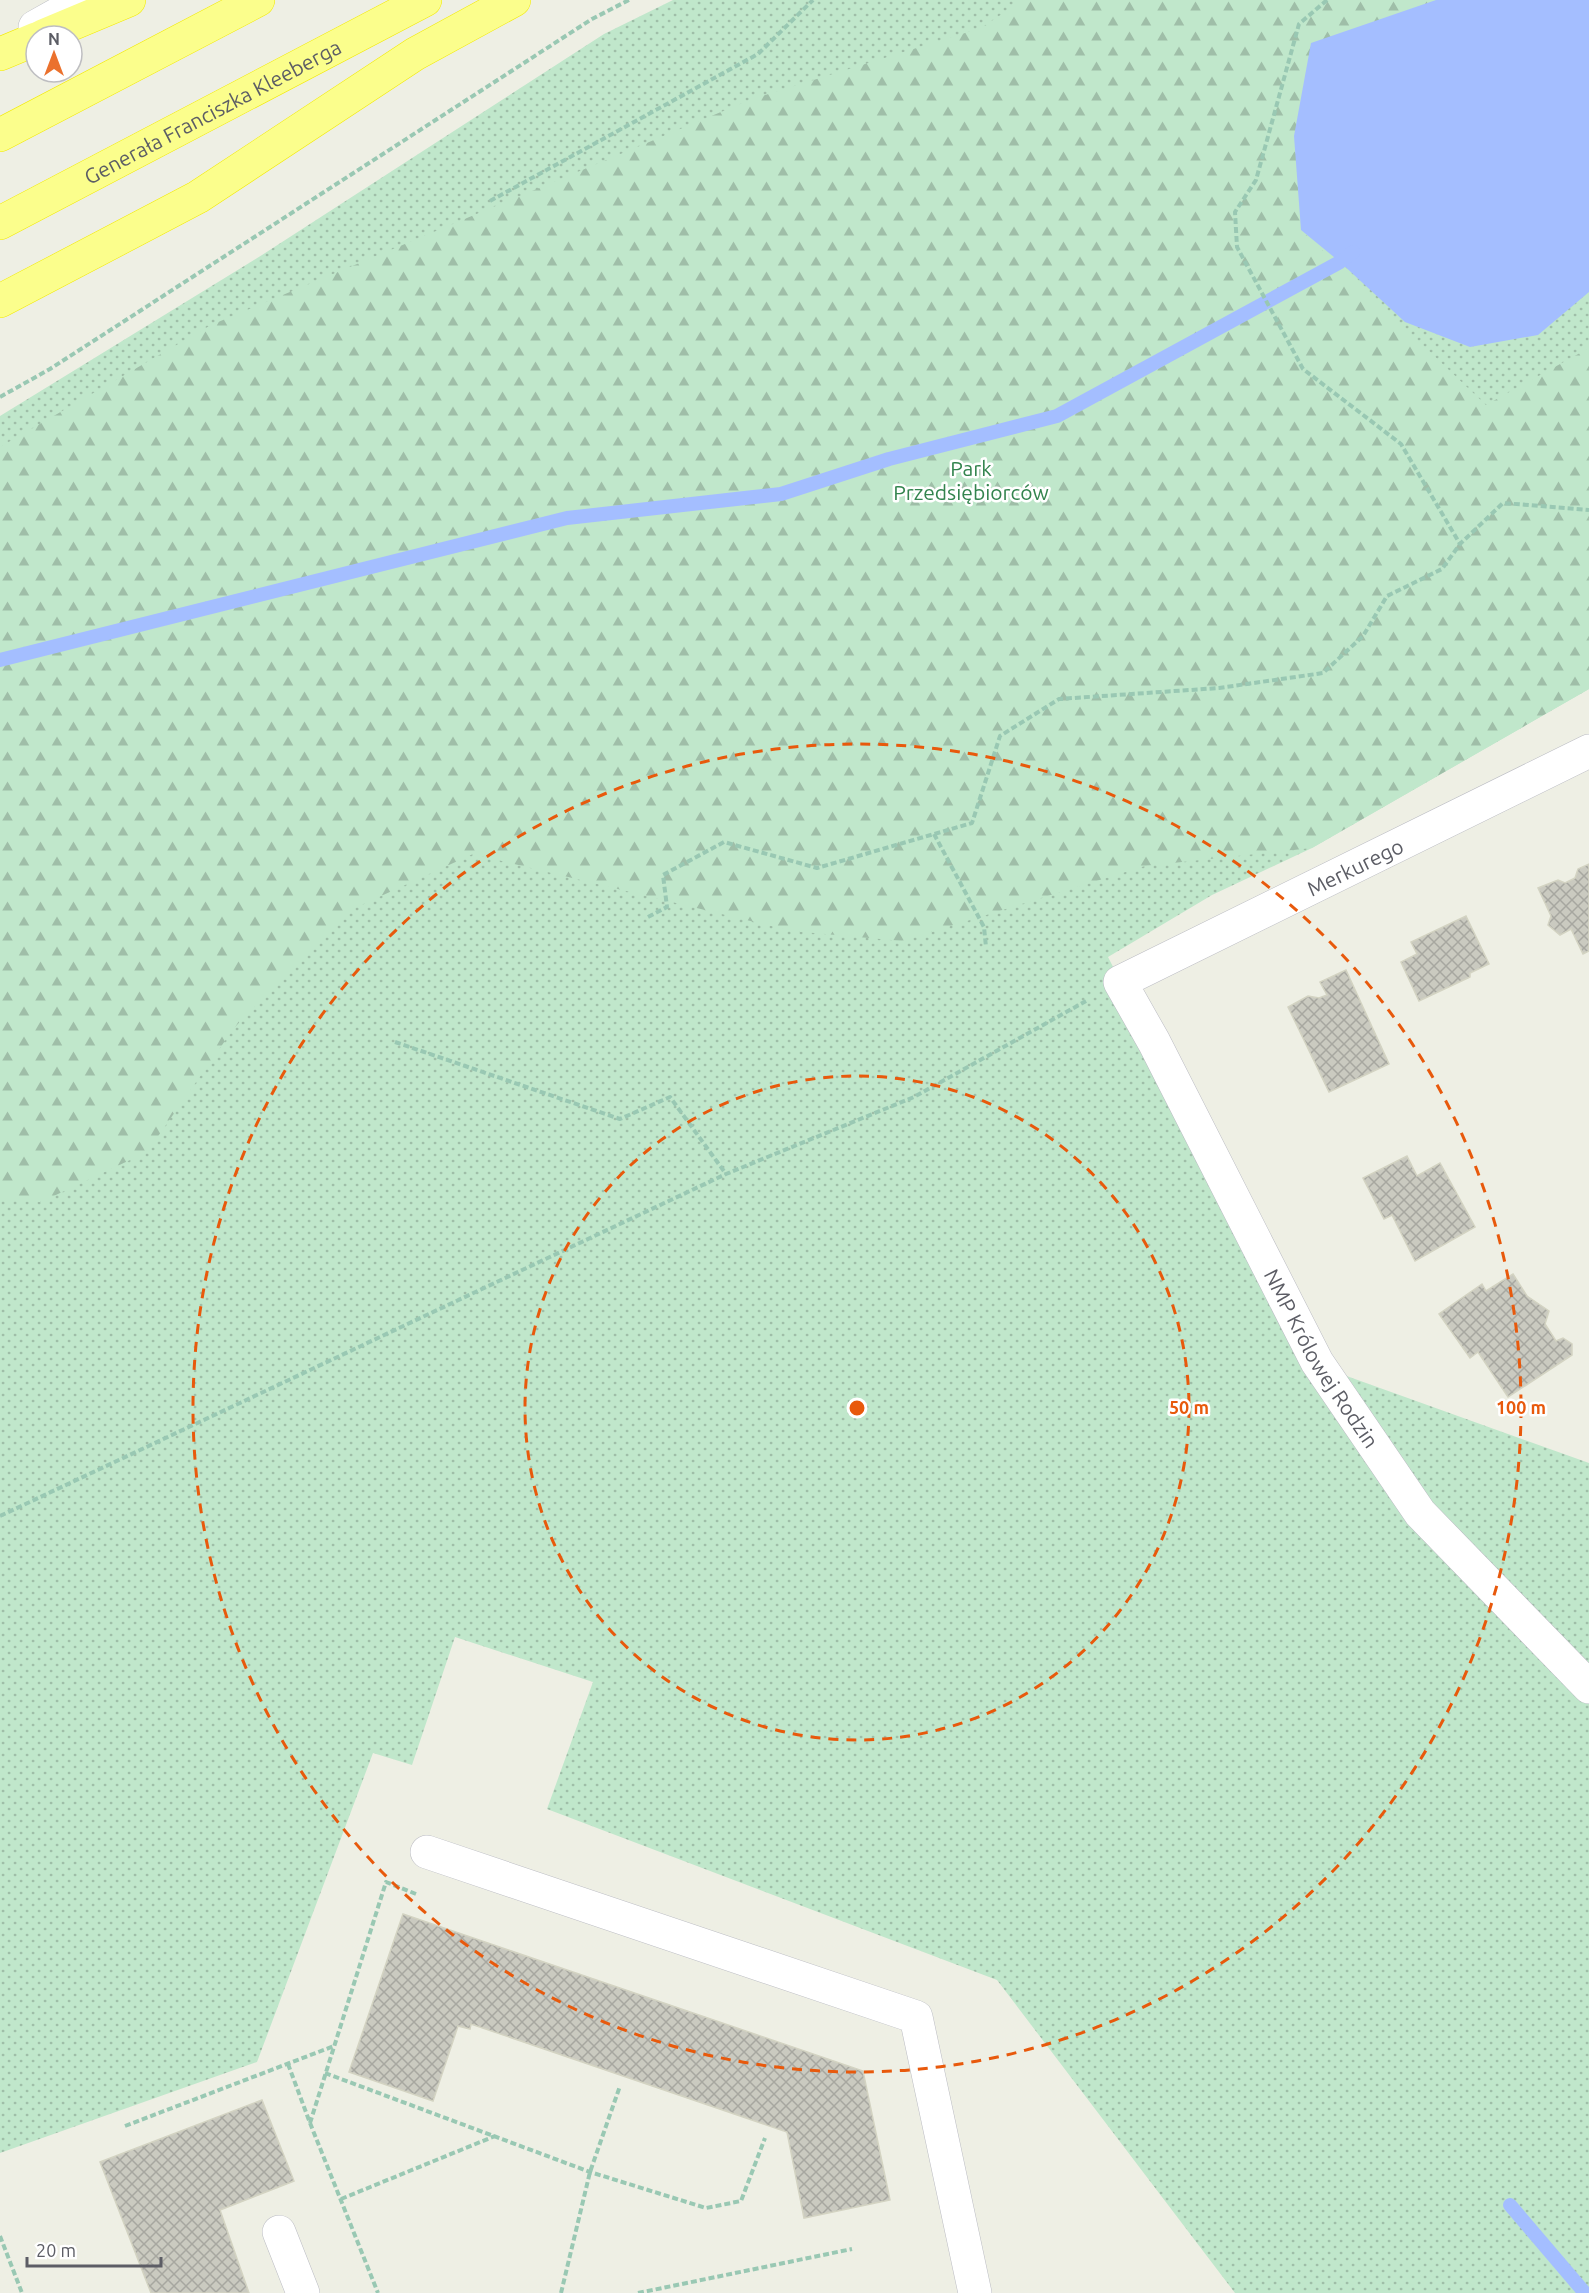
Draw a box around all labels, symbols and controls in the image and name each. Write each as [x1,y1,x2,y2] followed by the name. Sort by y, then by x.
[24,24,84,84] north arrow
[48,30,60,48] text: N
[80,34,345,189] street label: Generała Franciszka Kleeberga
[893,456,1049,504] park label: Park Przedsiębiorców
[1303,833,1407,901] street label: Merkurego
[1260,1265,1384,1452] street label: NMP Królowej Rodzin
[1169,1397,1209,1417] text: 50 m
[1496,1397,1546,1417] text: 100 m
[847,1398,867,1418] centre of rings
[27,2230,160,2268] scale bar
[36,2240,76,2260] text: 20 m

